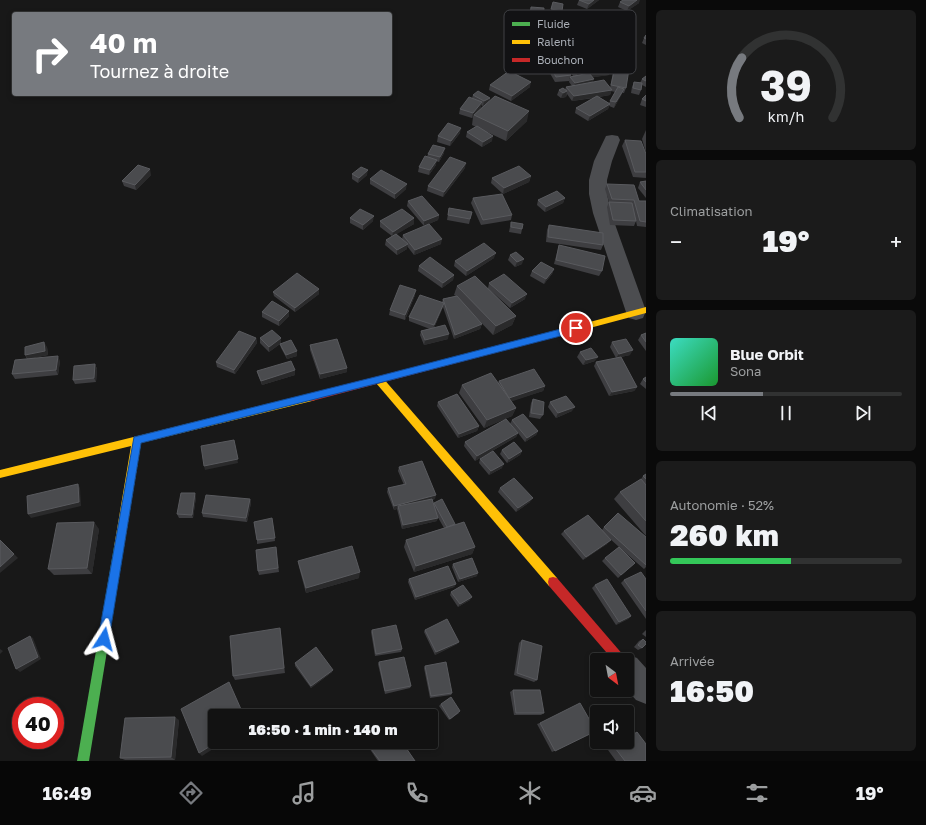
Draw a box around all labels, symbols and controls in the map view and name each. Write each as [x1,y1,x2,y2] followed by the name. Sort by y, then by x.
[504,10,636,74] legend
[537,17,570,30] text: Fluide
[90,26,157,59] text: 40 m
[24,28,76,80] icon: right
[537,35,574,48] text: Ralenti
[537,53,584,66] text: Bouchon
[90,60,229,82] text: Tournez à droite
[760,60,812,110] text: 39
[768,108,804,125] text: km/h
[670,203,752,219] text: Climatisation
[762,223,810,259] text: 19°
[670,228,682,255] text: −
[890,228,902,255] text: +
[559,311,593,345] pin
[565,317,587,339] icon: arrive
[730,345,804,363] text: Blue Orbit
[730,363,761,379] text: Sona
[698,402,720,424] icon: previous
[775,402,797,424] icon: pause
[852,402,874,424] icon: next
[670,497,774,513] text: Autonomie · 52%
[670,517,779,553] text: 260 km
[83,618,125,660] position arrow
[590,653,634,697] north arrow
[590,653,634,749] map controls
[670,653,714,669] text: Arrivée
[670,673,754,709] text: 16:50
[12,697,64,749] speed limit sign: 40
[590,705,634,749] button: sound
[248,720,398,738] text: 16:50 · 1 min · 140 m
[177,779,205,807] icon: directions
[290,779,318,807] icon: music
[403,779,431,807] icon: phone
[516,779,544,807] icon: climate
[629,779,657,807] icon: car
[743,779,771,807] icon: filters
[43,782,92,804] text: 16:49
[856,782,883,804] text: 19°

